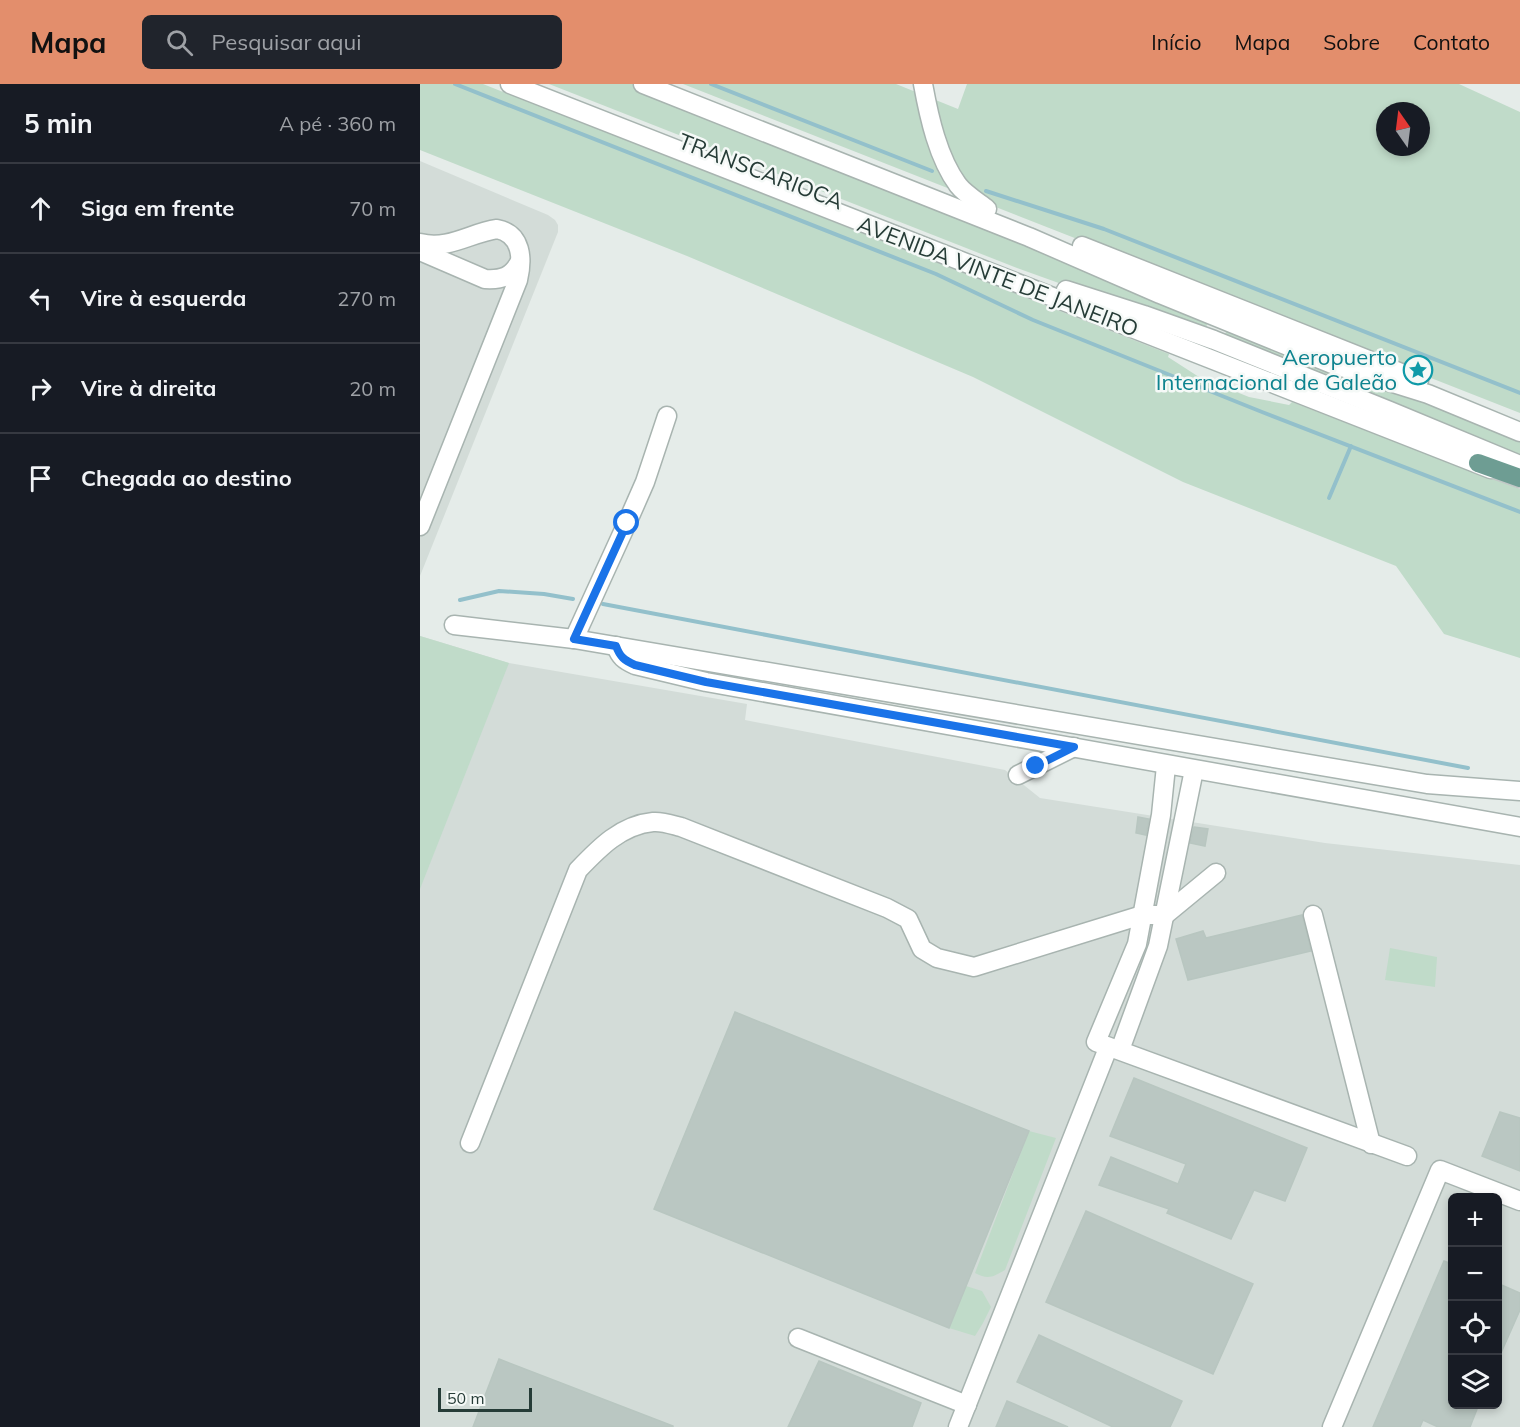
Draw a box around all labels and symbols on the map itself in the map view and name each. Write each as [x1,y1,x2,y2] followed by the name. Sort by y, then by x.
[1376,102,1430,156] north arrow
[675,127,847,215] street label: TRANSCARIOCA
[854,209,1142,343] street label: AVENIDA VINTE DE JANEIRO
[1156,343,1397,396] place label: Aeropuerto Internacional de Galeão
[1402,354,1434,386] place icon: Aeropuerto Internacional de Galeão
[613,509,639,535] route start
[1022,752,1048,778] route end
[438,1385,532,1412] scale bar

